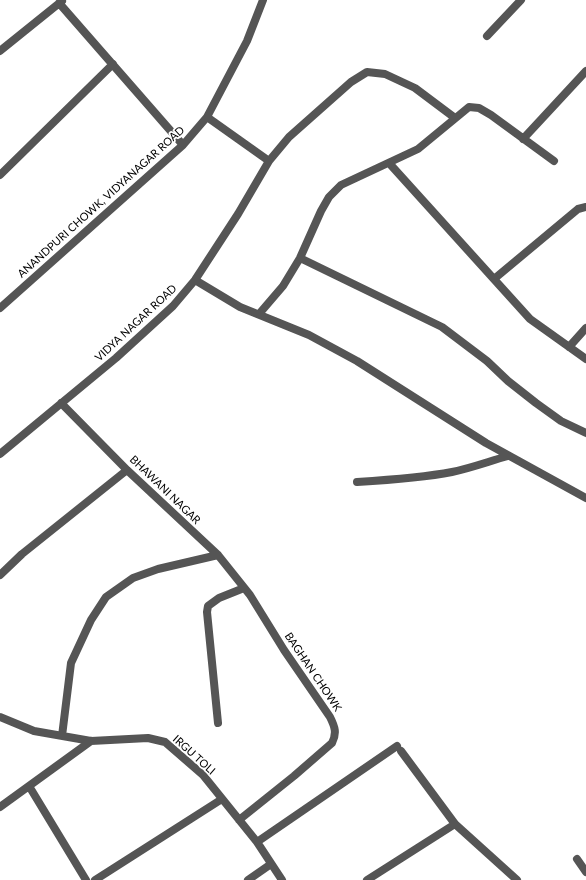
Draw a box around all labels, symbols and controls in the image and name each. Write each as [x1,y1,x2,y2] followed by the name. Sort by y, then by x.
[15,124,187,280] street label: ANANDPURI CHOWK, VIDYANAGAR ROAD
[92,282,180,364] street label: VIDYA NAGAR ROAD
[127,453,203,527] street label: BHAWANI NAGAR
[282,630,344,714] street label: BAGHAN CHOWK
[170,733,218,777] street label: IRGU TOLI

